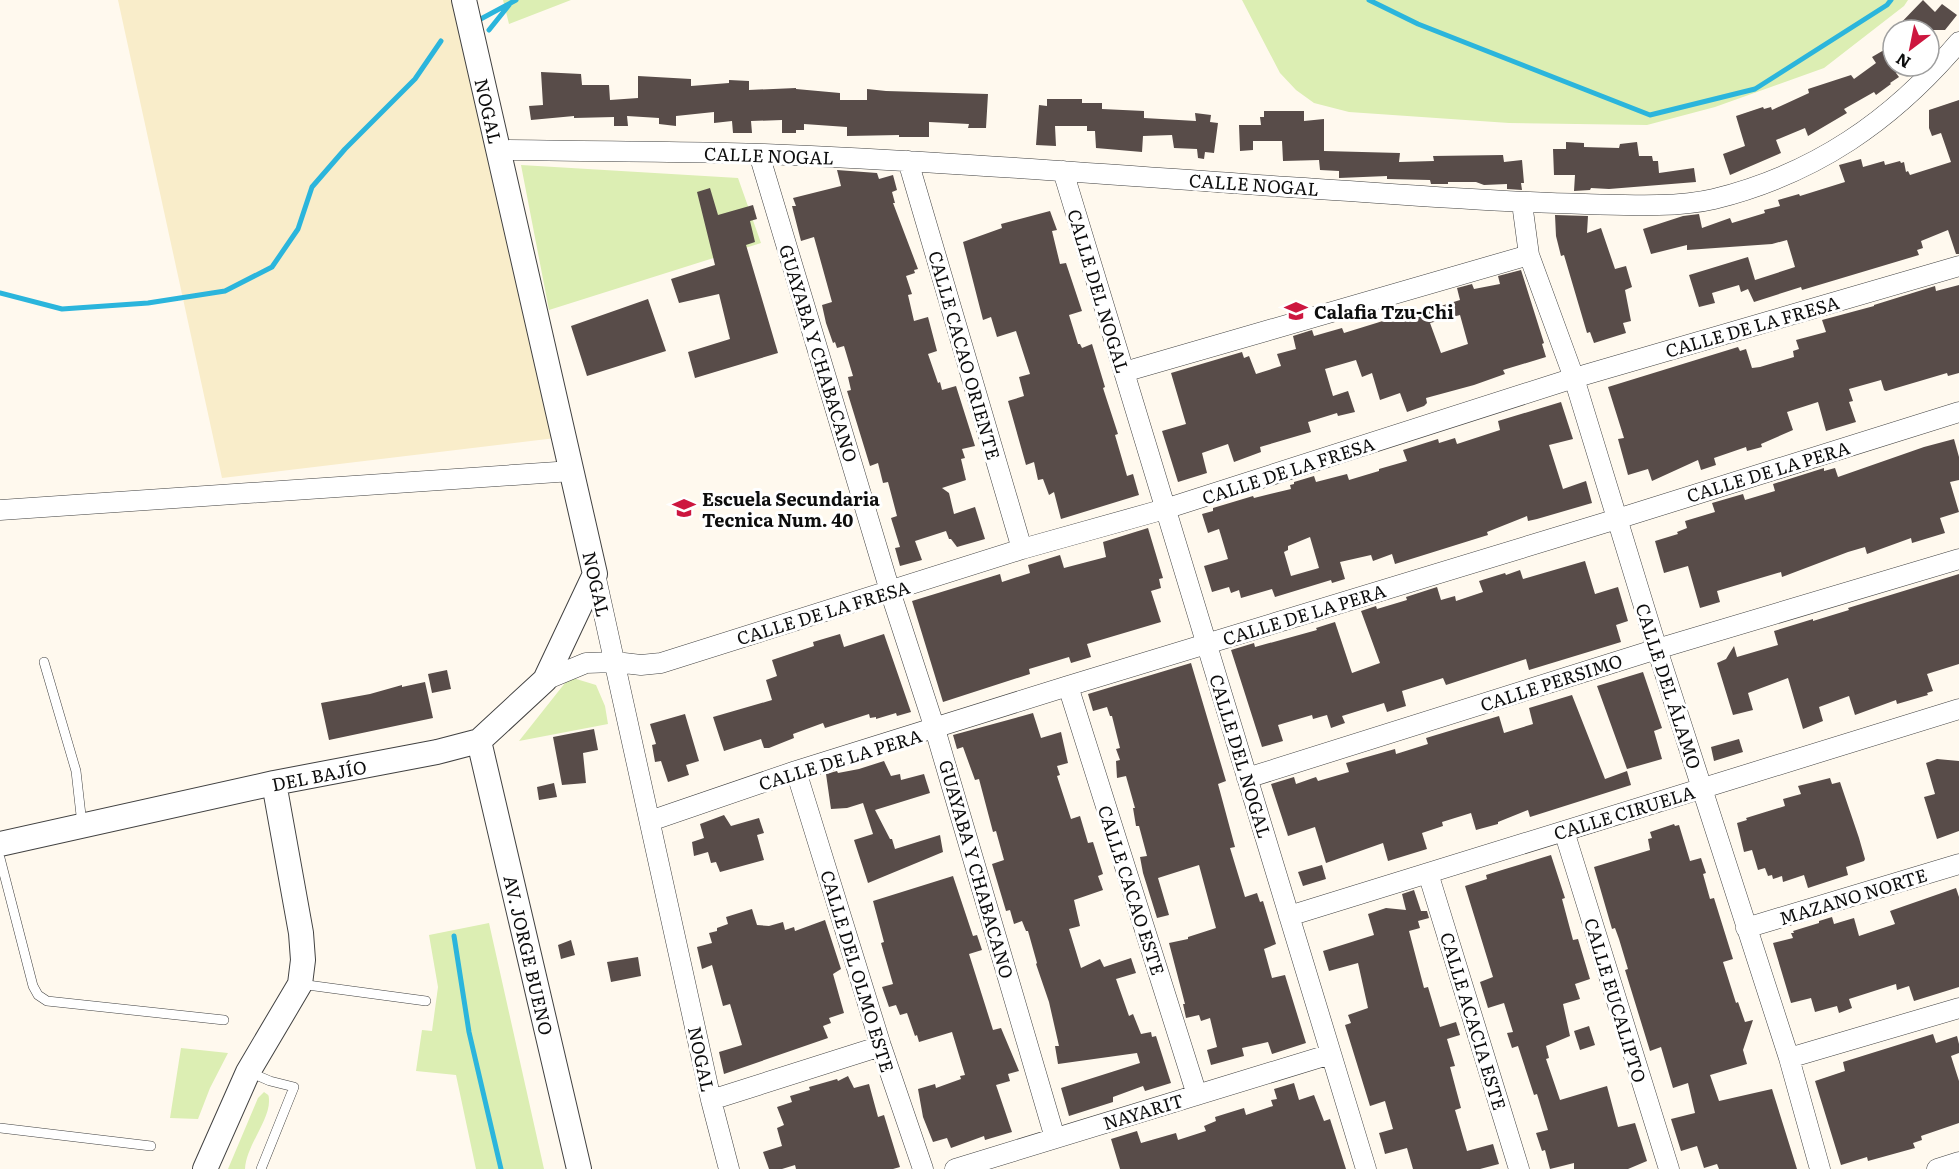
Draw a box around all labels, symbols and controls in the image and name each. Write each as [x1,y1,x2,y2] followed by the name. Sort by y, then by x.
[1881,18,1941,78] north arrow
[1890,48,1915,75] text: N
[468,75,510,147] street label: NOGAL
[703,139,835,171] street label: CALLE NOGAL
[1188,166,1320,202] street label: CALLE NOGAL
[1061,206,1137,376] street label: CALLE DEL NOGAL
[773,241,865,465] street label: GUAYABA Y CHABACANO
[922,247,1008,463] street label: CALLE CACAO ORIENTE
[1662,288,1842,364] street label: CALLE DE LA FRESA
[1283,298,1309,324] school or university icon: Calafia Tzu-Chi
[1314,298,1454,325] place label: Calafia Tzu-Chi
[1198,429,1378,511] street label: CALLE DE LA FRESA
[1683,433,1853,509] street label: CALLE DE LA PERA
[702,485,880,533] place label: Escuela Secundaria Tecnica Num. 40
[671,495,697,521] school or university icon: Escuela Secundaria Tecnica Num. 40
[576,548,618,620] street label: NOGAL
[733,573,913,651] street label: CALLE DE LA FRESA
[1219,576,1389,652] street label: CALLE DE LA PERA
[1629,600,1709,772] street label: CALLE DEL ÁLAMO
[1476,646,1626,718] street label: CALLE PERSIMO
[1203,671,1279,841] street label: CALLE DEL NOGAL
[755,721,925,797] street label: CALLE DE LA PERA
[269,753,369,797] street label: DEL BAJÍO
[933,756,1021,982] street label: GUAYABA Y CHABACANO
[1550,778,1698,846] street label: CALLE CIRUELA
[1092,801,1172,979] street label: CALLE CACAO ESTE
[1776,861,1930,931] street label: MAZANO NORTE
[814,867,902,1075] street label: CALLE DEL OLMO ESTE
[497,872,561,1038] street label: AV. JORGE BUENO
[1578,914,1654,1086] street label: CALLE EUCALIPTO
[1434,929,1514,1113] street label: CALLE ACACIA ESTE
[682,1024,722,1094] street label: NOGAL
[1099,1086,1187,1136] street label: NAYARIT

